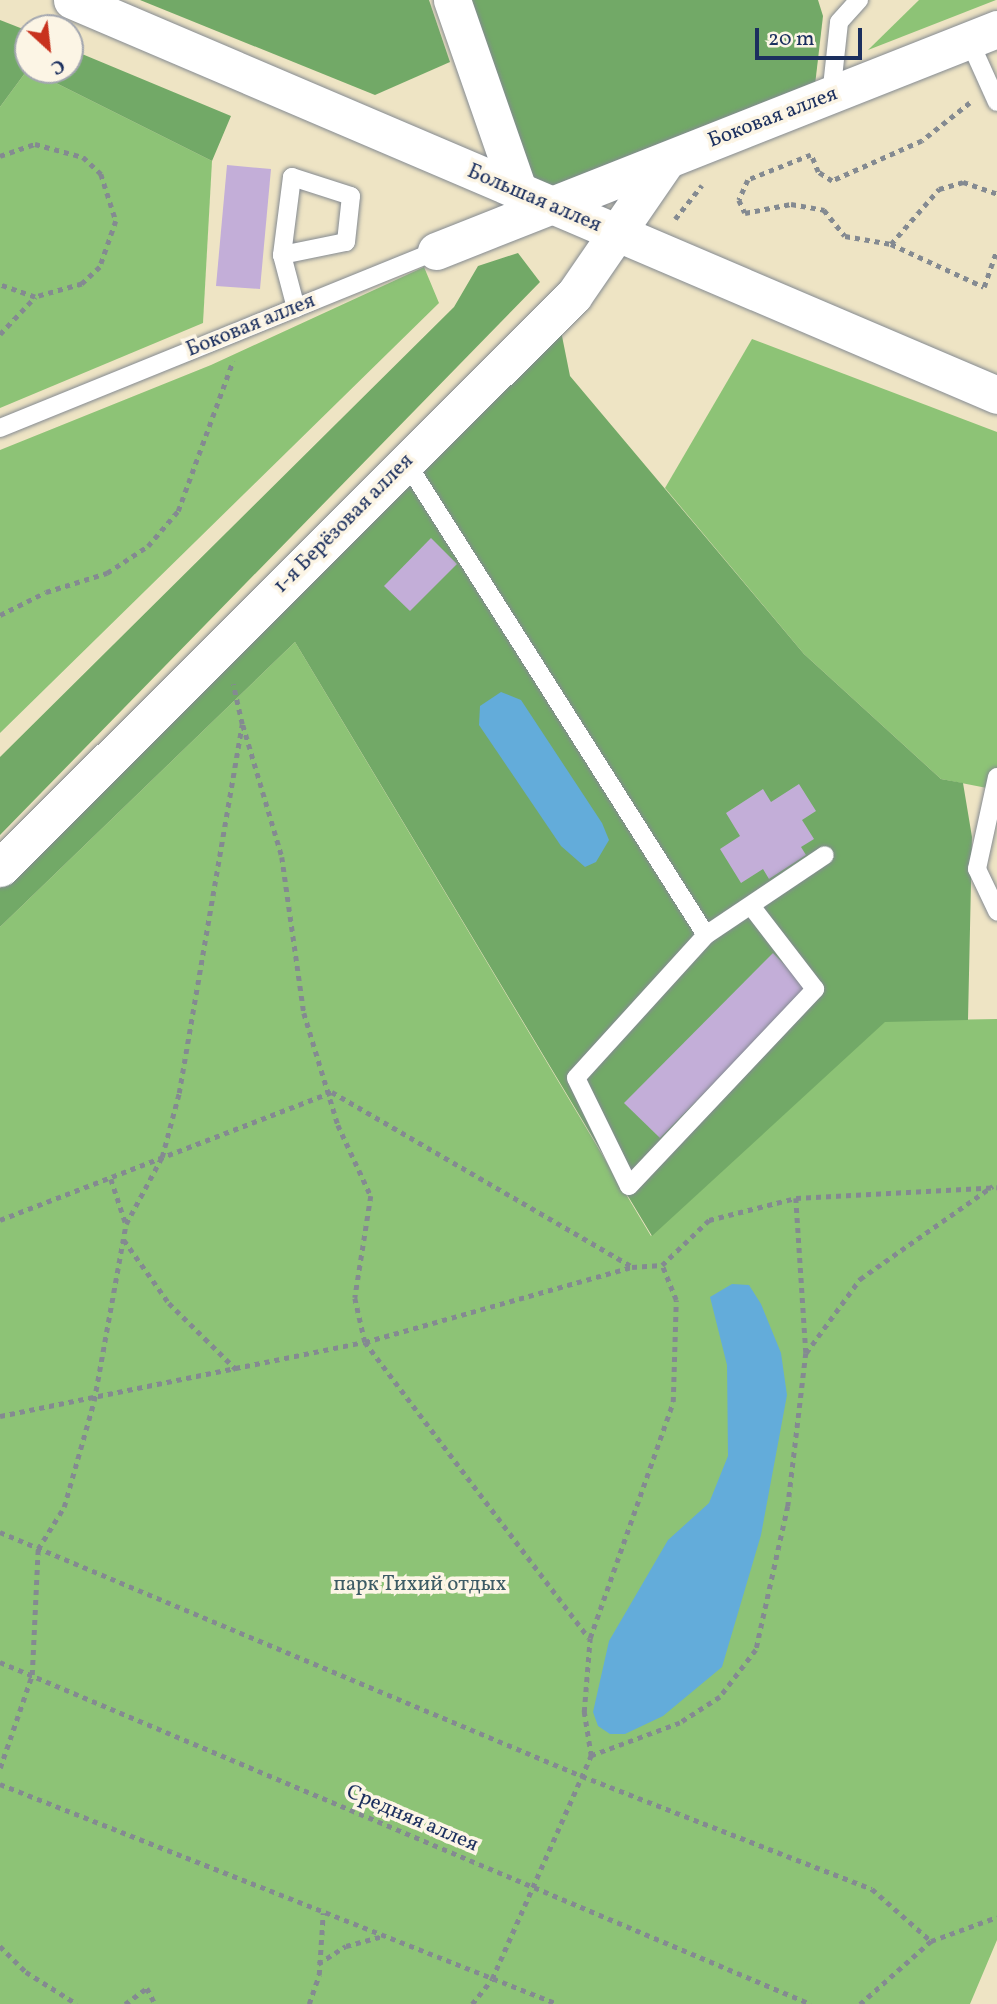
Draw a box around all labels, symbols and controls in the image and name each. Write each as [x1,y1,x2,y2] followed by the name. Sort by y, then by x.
[14,14,84,84] north arrow
[759,14,866,58] scale bar
[768,25,814,54] text: 20 m
[46,52,69,80] text: С
[705,82,841,154] street label: Боковая аллея
[463,159,605,239] street label: Большая аллея
[183,289,319,363] street label: Боковая аллея
[269,449,419,599] street label: 1-я Берёзовая аллея
[333,1572,507,1598] park label: парк Тихий отдых
[342,1780,482,1858] street label: Средняя аллея

